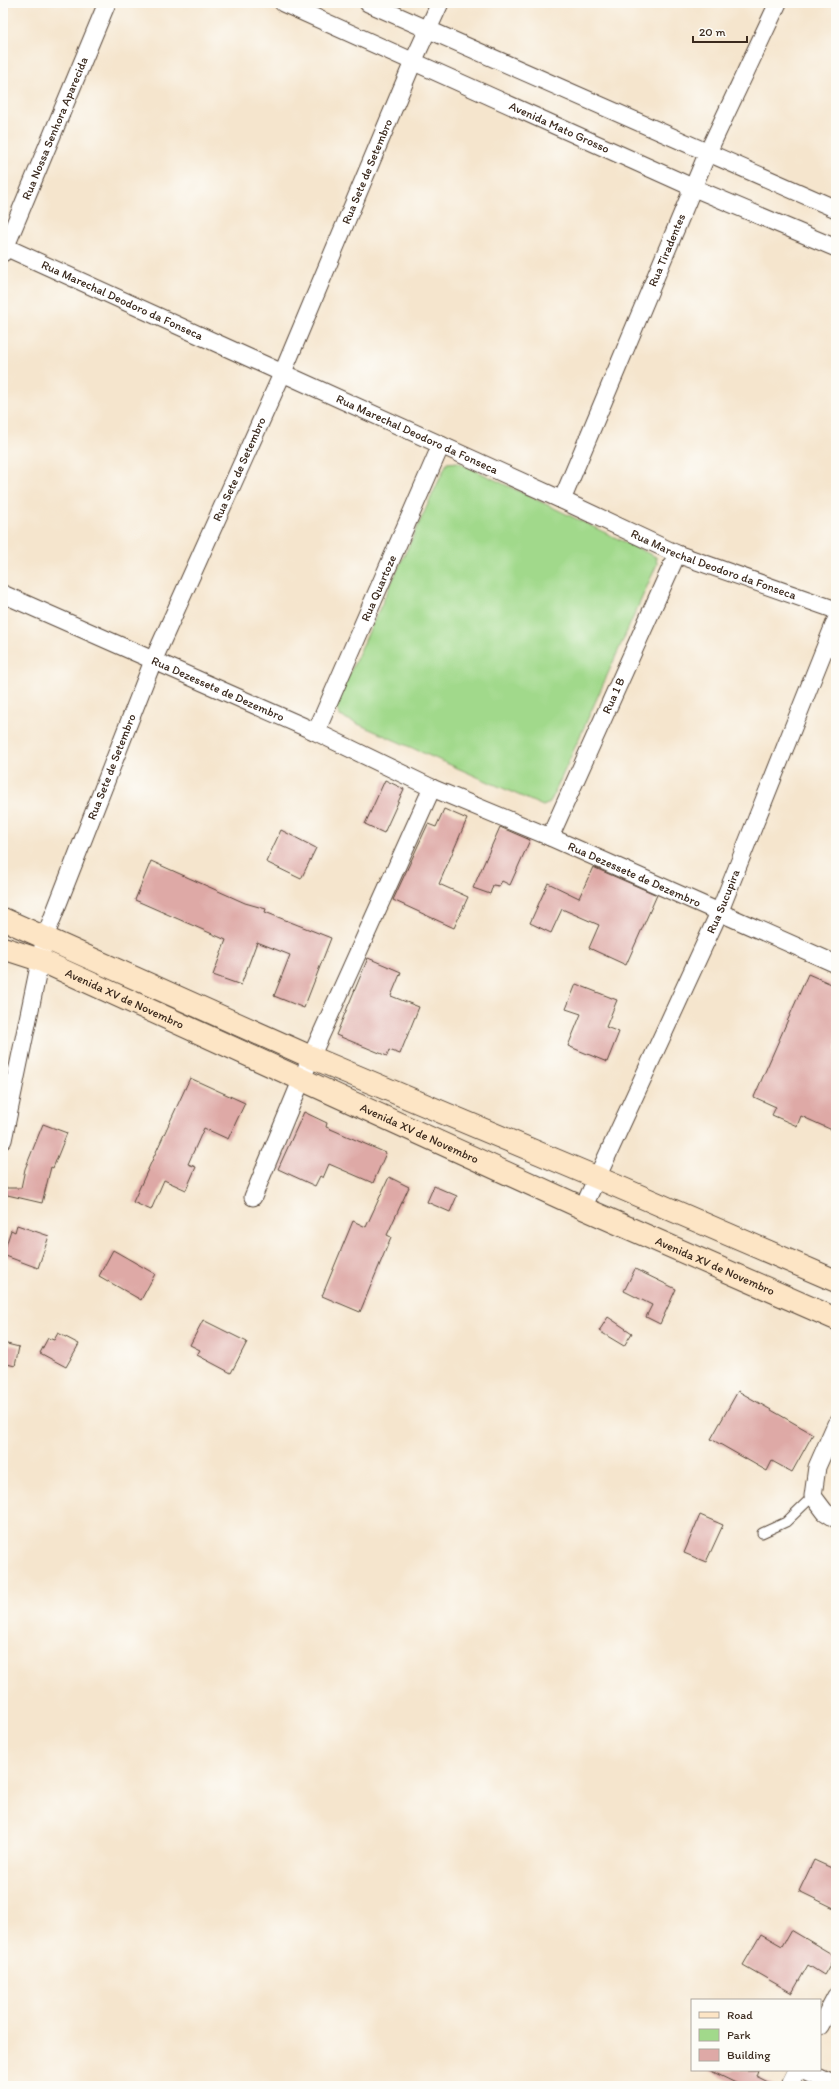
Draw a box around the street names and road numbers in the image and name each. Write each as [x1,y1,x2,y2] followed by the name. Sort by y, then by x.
[19,55,91,202] street label: Rua Nossa Senhora Aparecida
[507,99,612,156] street label: Avenida Mato Grosso
[339,117,395,226] street label: Rua Sete de Setembro
[645,211,688,289] street label: Rua Tiradentes
[39,257,206,343] street label: Rua Marechal Deodoro da Fonseca
[334,391,501,477] street label: Rua Marechal Deodoro da Fonseca
[210,415,269,524] street label: Rua Sete de Setembro
[629,526,799,603] street label: Rua Marechal Deodoro da Fonseca
[358,553,399,623] street label: Rua Quartoze
[149,653,287,724] street label: Rua Dezessete de Dezembro
[599,675,628,716] street label: Rua 1 B
[84,712,139,822] street label: Rua Sete de Setembro
[566,839,703,910] street label: Rua Dezessete de Dezembro
[703,867,743,936] street label: Rua Sucupira
[63,966,186,1032] street label: Avenida XV de Novembro
[358,1100,481,1166] street label: Avenida XV de Novembro
[653,1234,777,1298] street label: Avenida XV de Novembro

